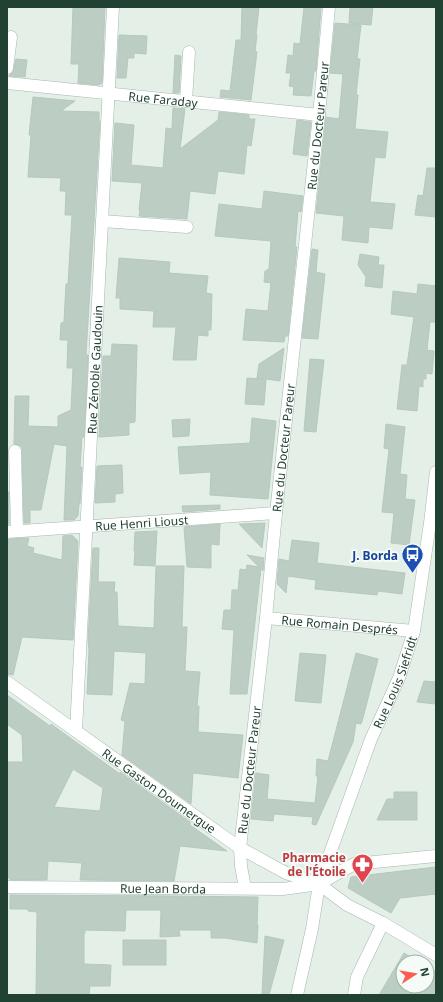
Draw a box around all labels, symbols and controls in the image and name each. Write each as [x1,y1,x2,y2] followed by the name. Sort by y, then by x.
[302,61,332,191] street label: Rue du Docteur Pareur
[128,87,199,111] street label: Rue Faraday
[83,305,106,434] street label: Rue Zénoble Gaudouin
[268,383,298,513] street label: Rue du Docteur Pareur
[95,511,189,534] street label: Rue Henri Lioust
[400,542,426,575] bus stop icon: J. Borda
[351,547,398,564] place label: J. Borda
[281,611,399,638] street label: Rue Romain Després
[369,633,421,731] street label: Rue Louis Siefridt
[233,705,265,835] street label: Rue du Docteur Pareur
[99,744,220,837] street label: Rue Gaston Doumergue
[282,849,346,880] place label: Pharmacie de l'Étoile
[349,851,375,884] pharmacy icon: Pharmacie de l'Étoile
[120,879,206,897] street label: Rue Jean Borda
[395,954,435,994] north arrow
[417,966,434,978] text: N

